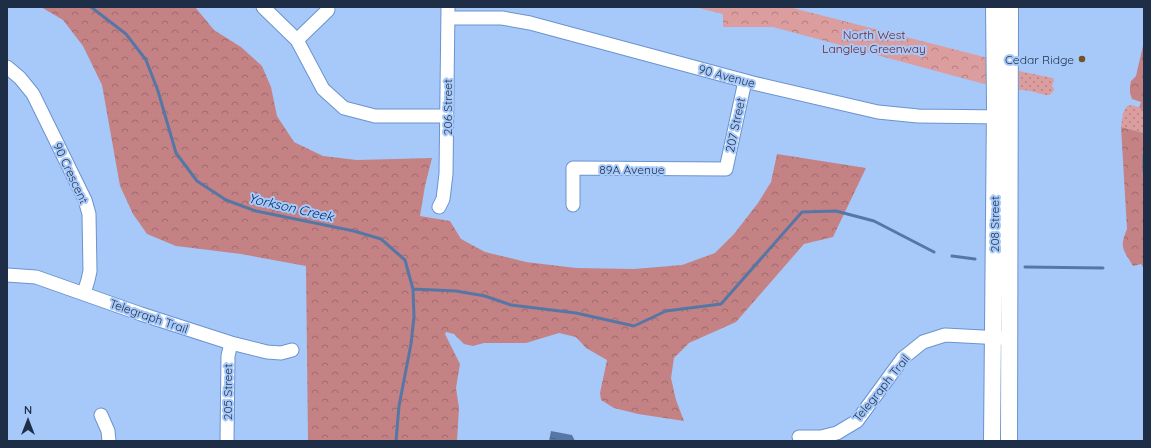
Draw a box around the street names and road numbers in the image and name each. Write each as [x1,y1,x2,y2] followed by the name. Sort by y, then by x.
[697,61,757,91] street label: 90 Avenue
[440,79,455,135] street label: 206 Street
[722,96,748,154] street label: 207 Street
[50,140,92,206] street label: 90 Crescent
[599,162,665,177] street label: 89A Avenue
[987,196,1002,252] street label: 208 Street
[108,296,190,336] street label: Telegraph Trail
[849,351,913,425] street label: Telegraph Trail
[220,364,235,420] street label: 205 Street

